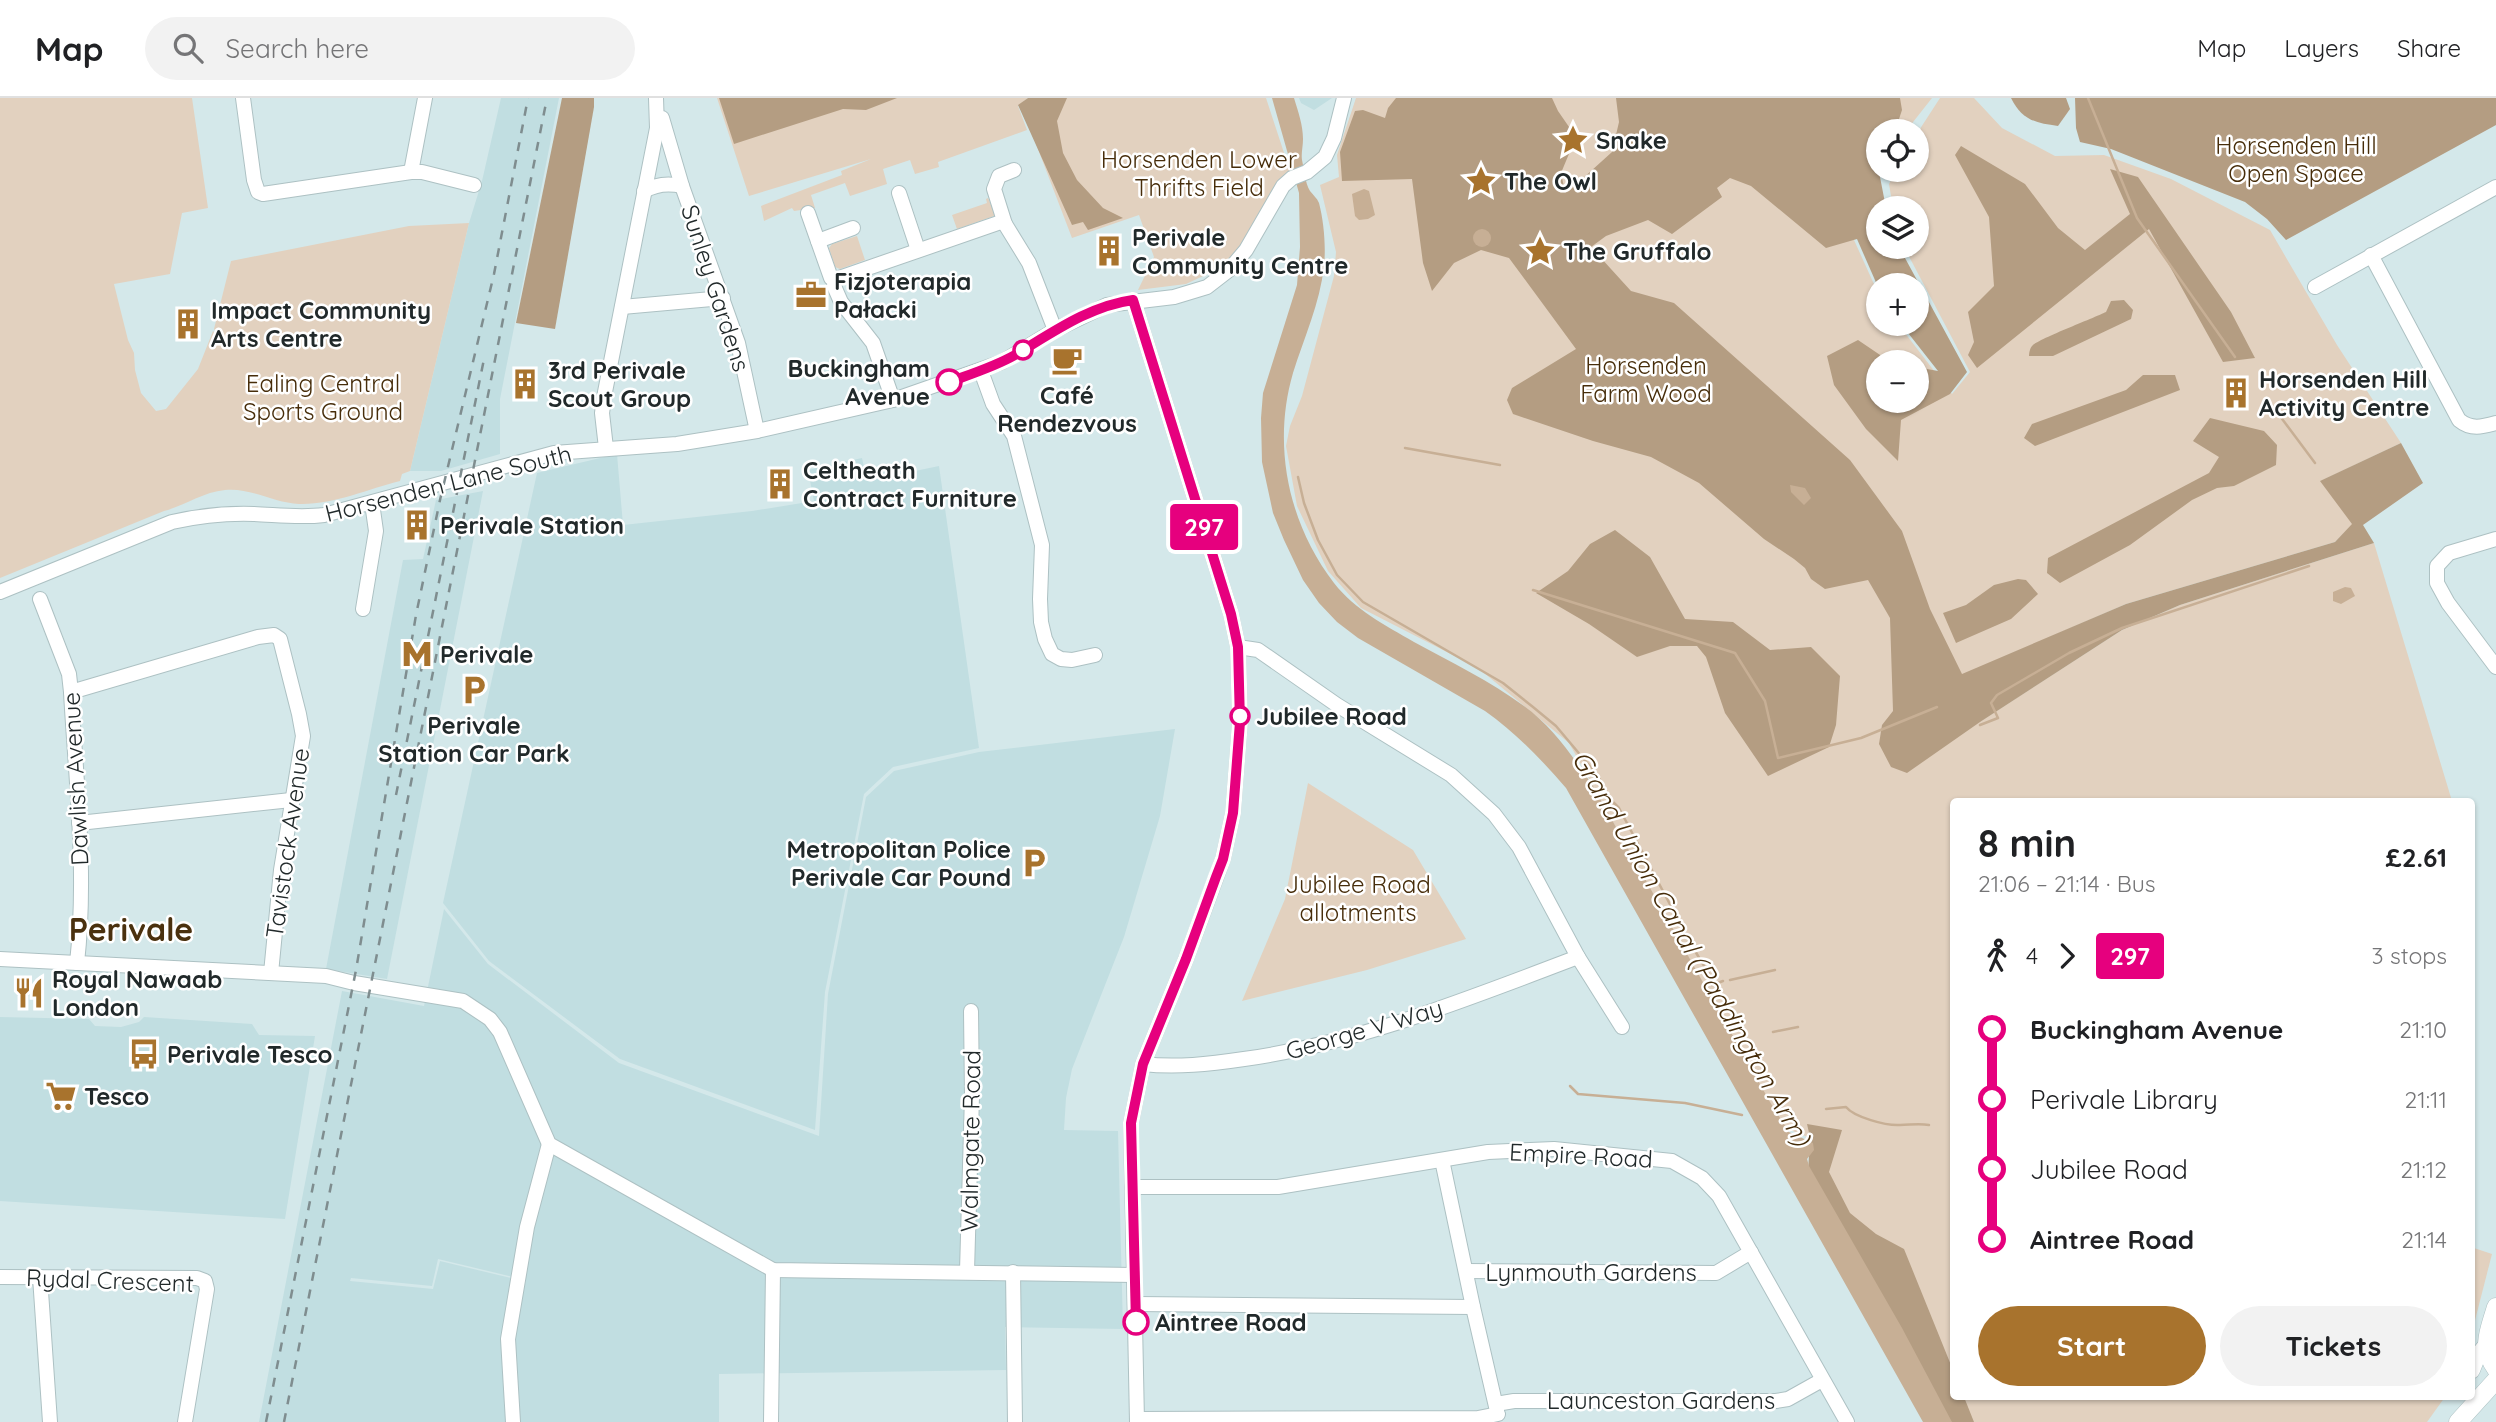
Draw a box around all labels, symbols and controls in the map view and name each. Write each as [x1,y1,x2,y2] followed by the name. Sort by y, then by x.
[145,17,635,80] search box
[35,28,103,69] text: Map
[169,29,207,67] icon: search
[225,32,369,65] text: Search here
[2197,33,2246,63] text: Map
[2284,33,2359,63] text: Layers
[2397,33,2461,63] text: Share
[1866,119,1929,413] map controls
[1866,119,1929,182] button: locate
[1556,123,1590,157] place icon: Snake
[1596,125,1667,155] place label: Snake
[2215,130,2377,188] park label: Horsenden Hill Open Space
[1101,144,1297,202] park label: Horsenden Lower Thrifts Field
[1464,164,1498,198] place icon: The Owl
[1504,166,1597,196] place label: The Owl
[1866,196,1929,259] button: layers
[675,201,757,375] street label: Sunley Gardens
[1132,222,1348,280] place label: Perivale Community Centre
[1092,234,1126,268] building icon: Perivale Community Centre
[1523,234,1557,268] place icon: The Gruffalo
[1563,236,1711,266] place label: The Gruffalo
[834,266,971,324] place label: Fizjoterapia Pałacki
[1866,273,1929,336] button: +
[794,278,828,312] office icon: Fizjoterapia Pałacki
[211,295,431,353] place label: Impact Community Arts Centre
[171,307,205,341] building icon: Impact Community Arts Centre
[1013,340,1033,360] unlabelled marker
[1050,343,1084,377] cafe icon: Café Rendezvous
[1580,350,1712,408] park label: Horsenden Farm Wood
[1866,350,1929,413] button: −
[788,353,930,411] place label: Buckingham Avenue
[548,355,691,413] place label: 3rd Perivale Scout Group
[2259,364,2429,422] place label: Horsenden Hill Activity Centre
[508,367,542,401] building icon: 3rd Perivale Scout Group
[243,368,403,426] park label: Ealing Central Sports Ground
[936,369,962,395] marker: Buckingham Avenue
[2219,376,2253,410] building icon: Horsenden Hill Activity Centre
[997,380,1137,438] place label: Café Rendezvous
[322,438,574,528] street label: Horsenden Lane South
[803,455,1017,513] place label: Celtheath Contract Furniture
[763,467,797,501] building icon: Celtheath Contract Furniture
[1164,504,1244,550] line badge: 297
[400,508,434,542] building icon: Perivale Station
[440,510,624,540] place label: Perivale Station
[1184,512,1224,542] text: 297
[400,637,434,671] metro station icon: Perivale
[440,639,533,669] place label: Perivale
[457,673,491,707] parking icon: Perivale Station Car Park
[55,691,95,867] street label: Dawlish Avenue
[1256,701,1407,731] place label: Jubilee Road
[1230,706,1250,726] marker: Jubilee Road
[378,710,570,768] place label: Perivale Station Car Park
[1565,744,1820,1153] water label: Grand Union Canal (Paddington Arm)
[259,746,315,940] street label: Tavistock Avenue
[1978,819,2076,867] text: 8 min
[786,834,1011,892] place label: Metropolitan Police Perivale Car Pound
[2386,841,2447,874] text: £2.61
[1017,846,1051,880] parking icon: Metropolitan Police Perivale Car Pound
[1285,869,1431,927] park label: Jubilee Road allotments
[1978,869,2156,898] text: 21:06 – 21:14 · Bus
[69,909,193,949] district label: Perivale
[1978,937,2016,975] icon: walk
[2048,937,2086,975] icon: forward
[2026,941,2038,970] text: 4
[2110,941,2150,971] text: 297
[2372,941,2447,970] text: 3 stops
[52,964,222,1022] place label: Royal Nawaab London
[12,976,46,1010] restaurant icon: Royal Nawaab London
[1282,992,1446,1066] street label: George V Way
[2030,1013,2283,1046] text: Buckingham Avenue
[2399,1015,2447,1044] text: 21:10
[127,1037,161,1071] bus stop icon: Perivale Tesco
[167,1039,332,1069] place label: Perivale Tesco
[953,1050,987,1232] street label: Walmgate Road
[44,1079,78,1113] supermarket icon: Tesco
[84,1081,149,1111] place label: Tesco
[2030,1083,2218,1116] text: Perivale Library
[2404,1085,2447,1114] text: 21:11
[1509,1136,1653,1174] street label: Empire Road
[2030,1153,2188,1186] text: Jubilee Road
[2400,1155,2447,1184] text: 21:12
[2030,1223,2194,1256] text: Aintree Road
[2401,1225,2447,1254] text: 21:14
[1485,1257,1697,1287] street label: Lynmouth Gardens
[26,1262,194,1298] street label: Rydal Crescent
[1978,1306,2206,1386] button: Start
[2220,1306,2447,1386] button: Tickets
[1155,1307,1307,1337] place label: Aintree Road
[1123,1309,1149,1335] marker: Aintree Road
[1547,1385,1775,1415] street label: Launceston Gardens

